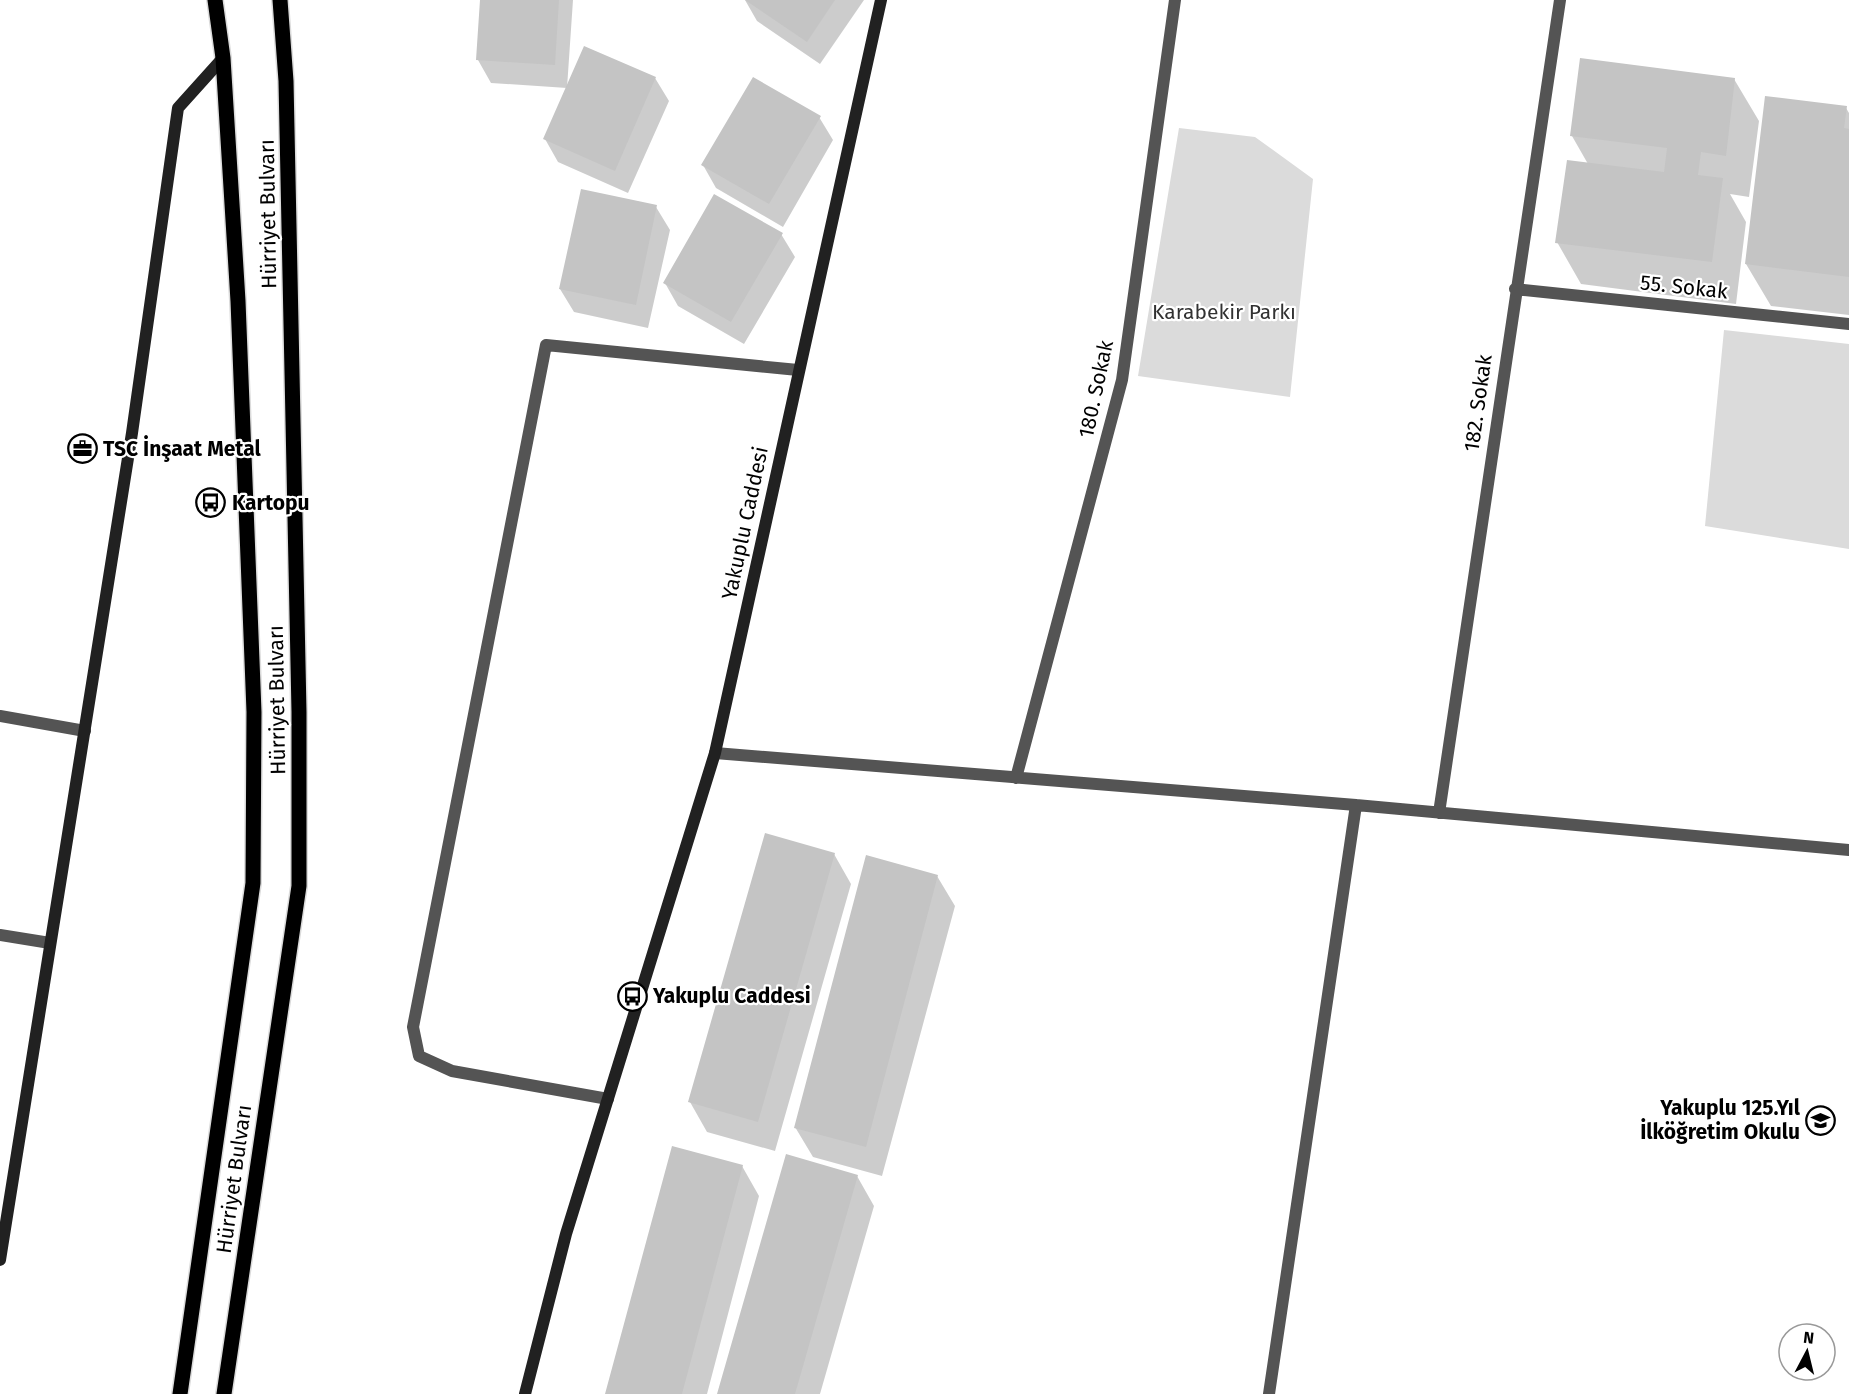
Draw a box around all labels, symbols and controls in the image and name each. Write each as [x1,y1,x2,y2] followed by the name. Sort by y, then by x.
[254,139,282,289] street label: Hürriyet Bulvarı
[1639,269,1729,305] street label: 55. Sokak
[1152,299,1296,325] park label: Karabekir Parkı
[1073,337,1119,440] street label: 180. Sokak
[1458,353,1498,453] street label: 182. Sokak
[66,433,98,465] office icon: TSC İnşaat Metal
[103,435,261,462] place label: TSC İnşaat Metal
[716,444,774,602] street label: Yakuplu Caddesi
[195,487,227,519] bus stop icon: Kartopu
[232,490,310,516] place label: Kartopu
[263,625,291,775] street label: Hürriyet Bulvarı
[616,980,648,1012] bus stop icon: Yakuplu Caddesi
[652,983,811,1009] place label: Yakuplu Caddesi
[1640,1095,1801,1145] place label: Yakuplu 125.Yıl İlköğretim Okulu
[211,1103,257,1255] street label: Hürriyet Bulvarı
[1805,1104,1837,1136] school or university icon: Yakuplu 125.Yıl İlköğretim Okulu
[1777,1322,1837,1382] north arrow
[1802,1328,1815,1348] text: N

